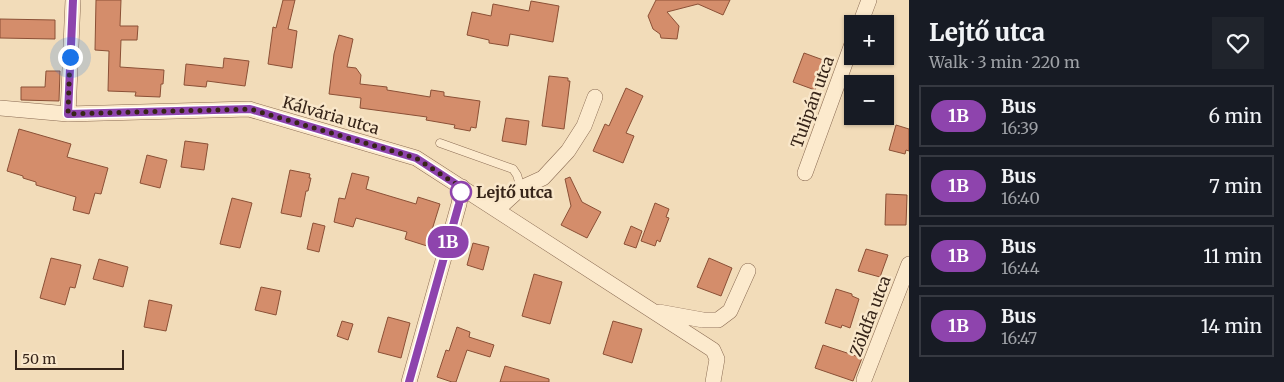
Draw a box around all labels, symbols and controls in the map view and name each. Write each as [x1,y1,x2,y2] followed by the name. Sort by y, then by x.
[844,15,894,125] map controls
[844,15,894,65] button: +
[929,17,1045,48] text: Lejtő utca
[1212,17,1264,69] button: heart
[58,45,83,70] your location
[929,52,1080,72] text: Walk · 3 min · 220 m
[786,53,838,151] street label: Tulipán utca
[844,75,894,125] button: −
[280,92,382,138] street label: Kálvária utca
[1001,94,1036,118] text: Bus
[948,104,969,127] text: 1B
[1208,104,1262,128] text: 6 min
[1001,118,1039,138] text: 16:39
[1001,164,1036,188] text: Bus
[948,174,969,197] text: 1B
[1209,174,1262,198] text: 7 min
[450,181,472,203] marker: Lejtő utca
[476,182,553,202] place label: Lejtő utca
[1001,188,1040,208] text: 16:40
[426,226,470,258] line badge: 1B
[438,230,458,253] text: 1B
[1001,234,1036,258] text: Bus
[948,244,969,267] text: 1B
[1203,244,1262,268] text: 11 min
[1001,258,1040,278] text: 16:44
[845,272,895,359] street label: Zöldfa utca
[1001,304,1036,328] text: Bus
[948,314,969,337] text: 1B
[1201,314,1262,338] text: 14 min
[1001,328,1037,348] text: 16:47
[15,347,124,370] scale bar
[22,350,56,368] text: 50 m

